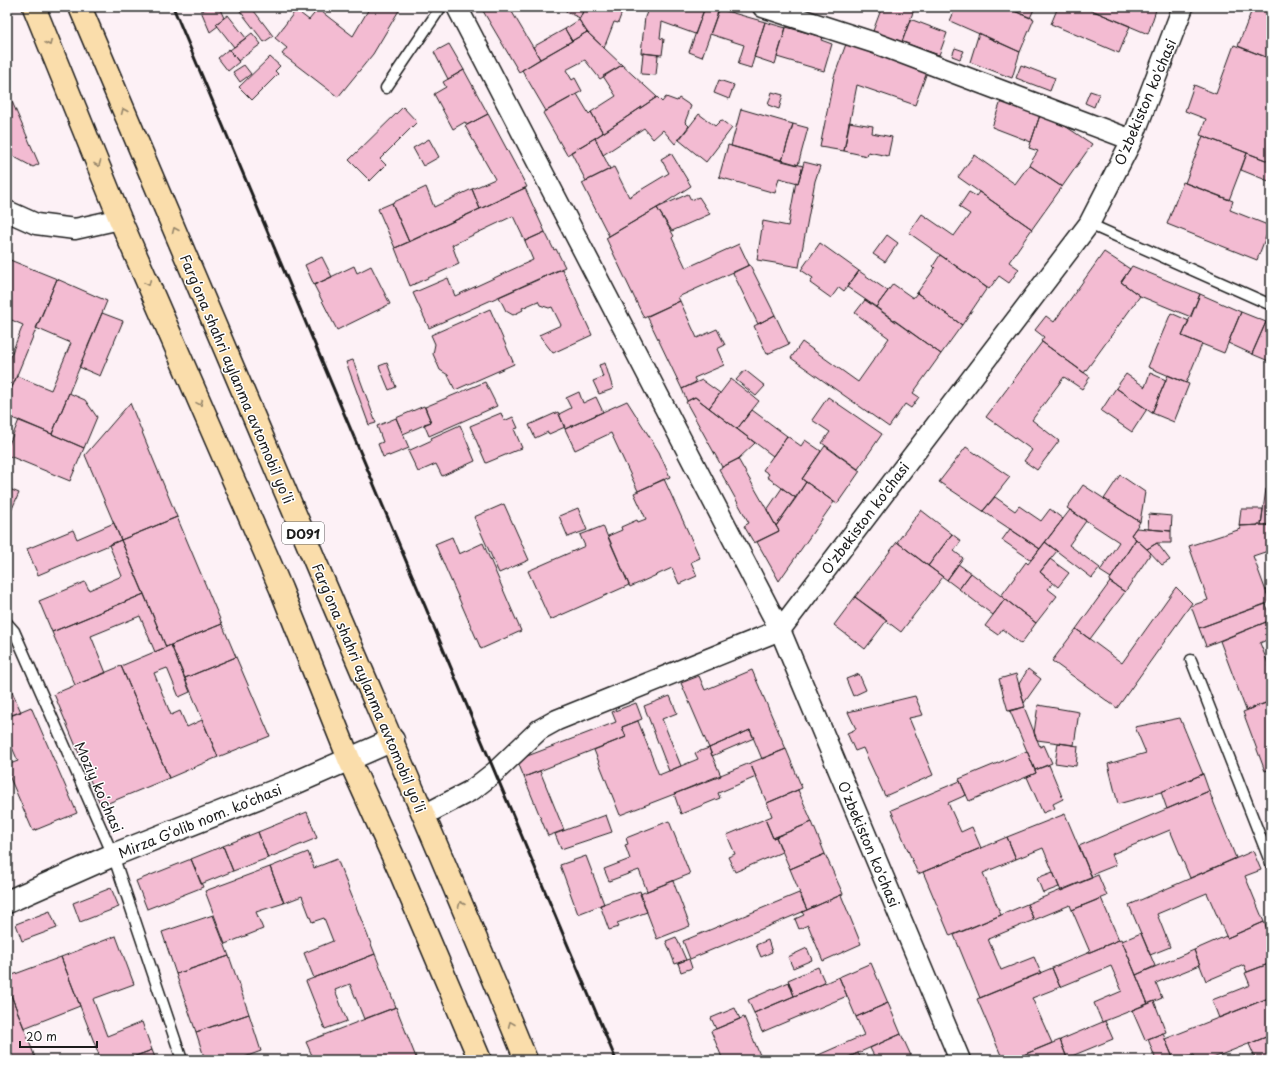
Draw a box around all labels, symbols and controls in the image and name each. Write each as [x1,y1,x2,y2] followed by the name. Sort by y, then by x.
[1109,36,1181,168] street label: O'zbekiston ko'chasi
[44,38,52,46] one-way arrow
[120,107,128,114] one-way arrow
[93,160,101,167] one-way arrow
[171,227,179,234] one-way arrow
[175,251,299,507] street label: Fargʻona shahri aylanma avtomobil yoʻli
[143,279,151,287] one-way arrow
[195,398,203,406] one-way arrow
[816,458,914,578] street label: O'zbekiston ko'chasi
[282,522,324,544] road number: D091
[307,560,431,816] street label: Fargʻona shahri aylanma avtomobil yoʻli
[70,738,128,836] street label: Moziy koʻchasi
[833,778,905,910] street label: O'zbekiston ko'chasi
[115,779,285,863] street label: Mirza G‘olib nom. ko‘chasi
[458,900,466,907] one-way arrow
[508,1020,516,1027] one-way arrow
[20,1023,97,1049] scale bar
[26,1027,57,1045] text: 20 m

